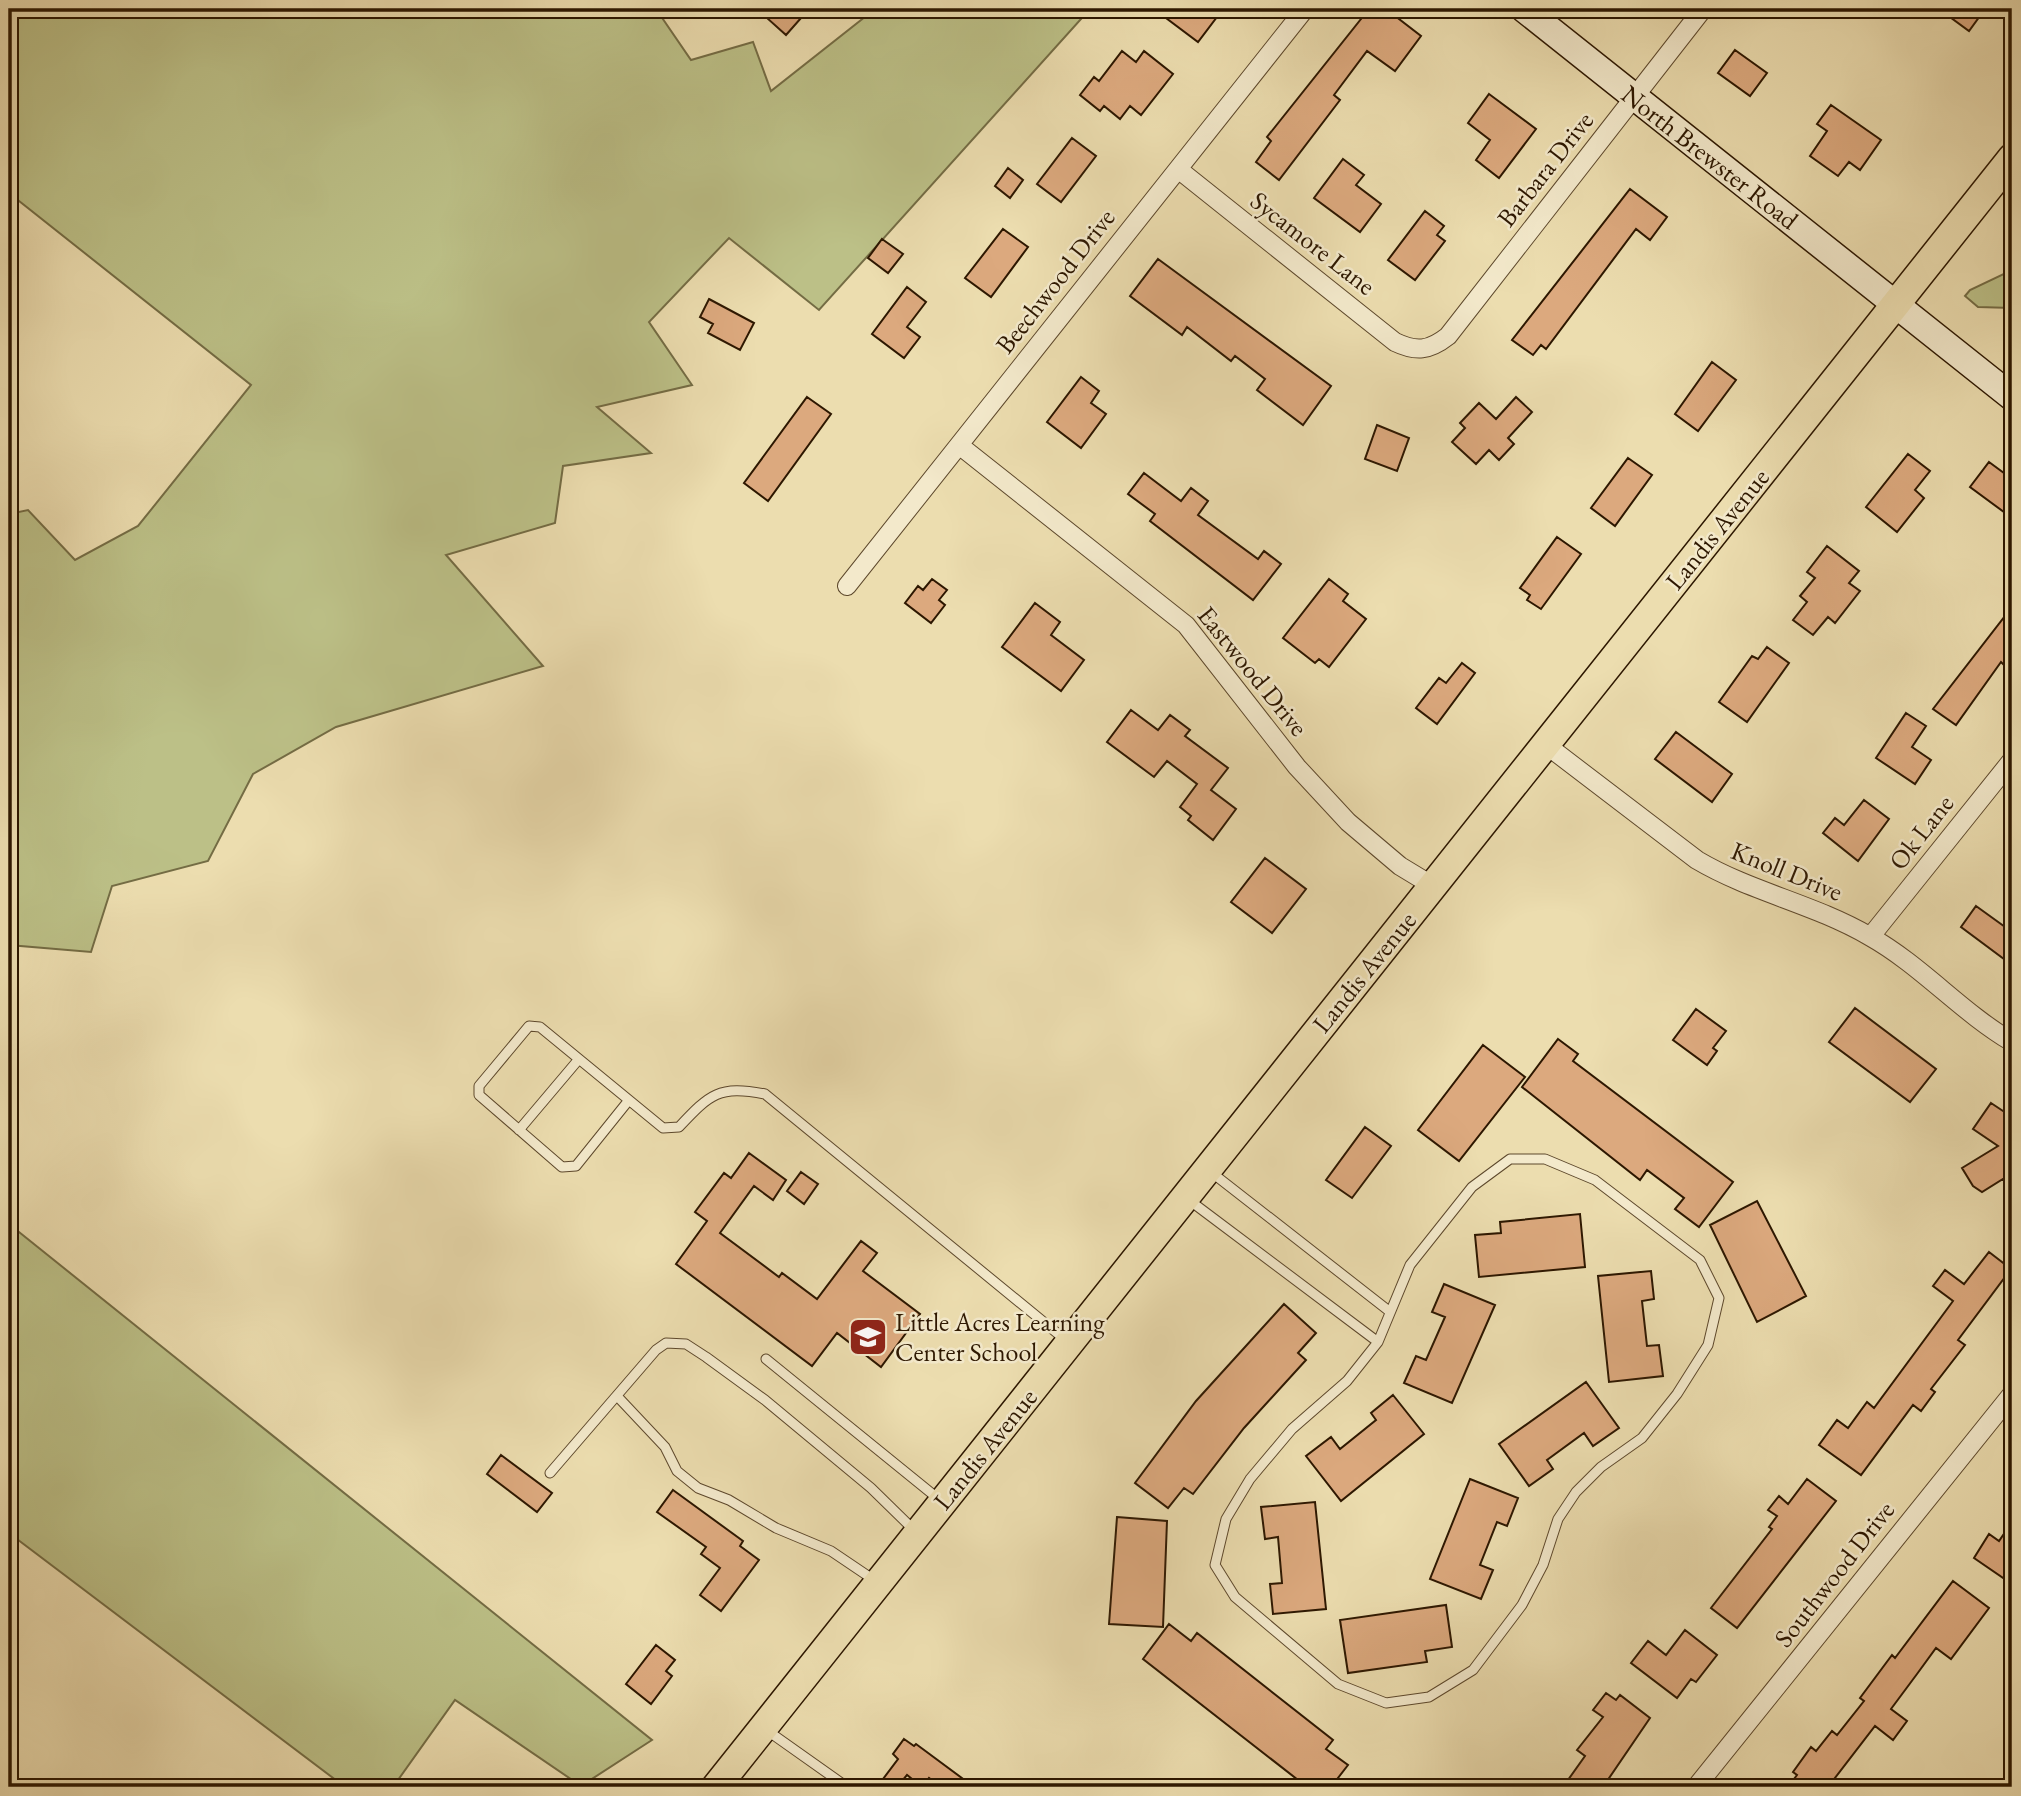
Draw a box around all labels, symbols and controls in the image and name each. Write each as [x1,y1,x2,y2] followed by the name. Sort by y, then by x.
[1615,77,1806,237] street label: North Brewster Road
[1489,104,1601,234] street label: Barbara Drive
[1243,183,1383,303] street label: Sycamore Lane
[988,202,1122,360] street label: Beechwood Drive
[1658,461,1776,597] street label: Landis Avenue
[1190,599,1316,743] street label: Eastwood Drive
[1881,787,1961,877] street label: Ok Lane
[1726,833,1848,909] street label: Knoll Drive
[1305,904,1423,1040] street label: Landis Avenue
[895,1305,1105,1369] place label: Little Acres Learning Center School
[847,1316,889,1358] school or university icon: Little Acres Learning Center School
[926,1381,1044,1517] street label: Landis Avenue
[1766,1494,1902,1654] street label: Southwood Drive

